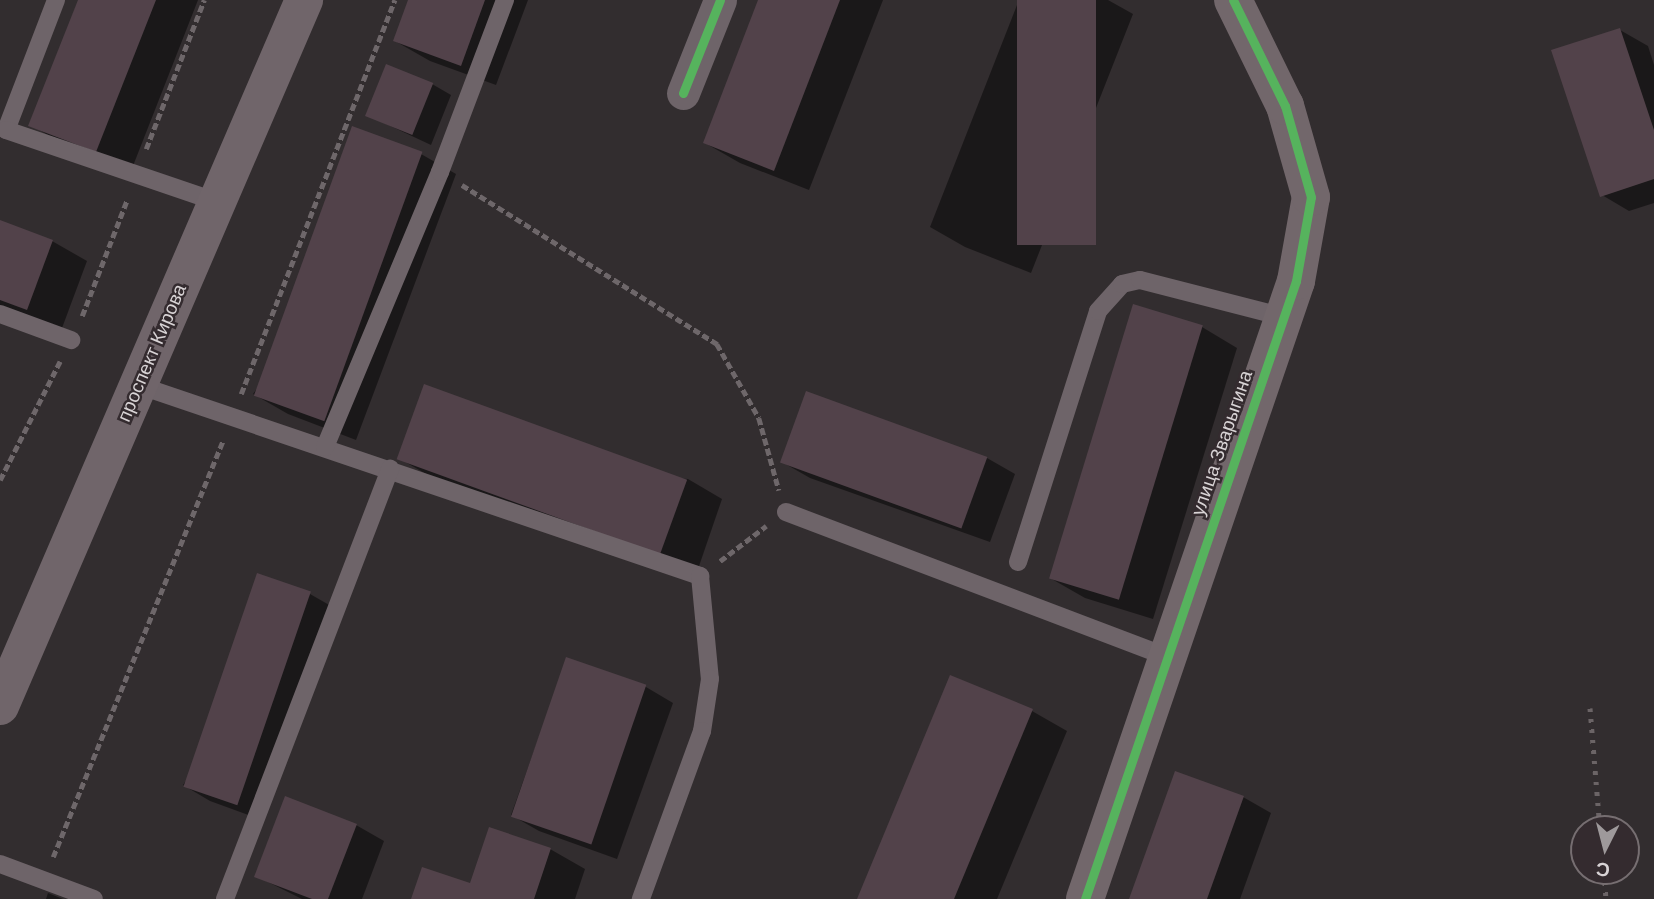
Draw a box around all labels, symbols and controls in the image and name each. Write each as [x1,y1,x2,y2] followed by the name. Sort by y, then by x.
[113,281,191,425] street label: проспект Кирова
[1186,367,1258,519] street label: улица Зварыгина
[1570,815,1640,885] north arrow
[1595,858,1611,881] text: С

